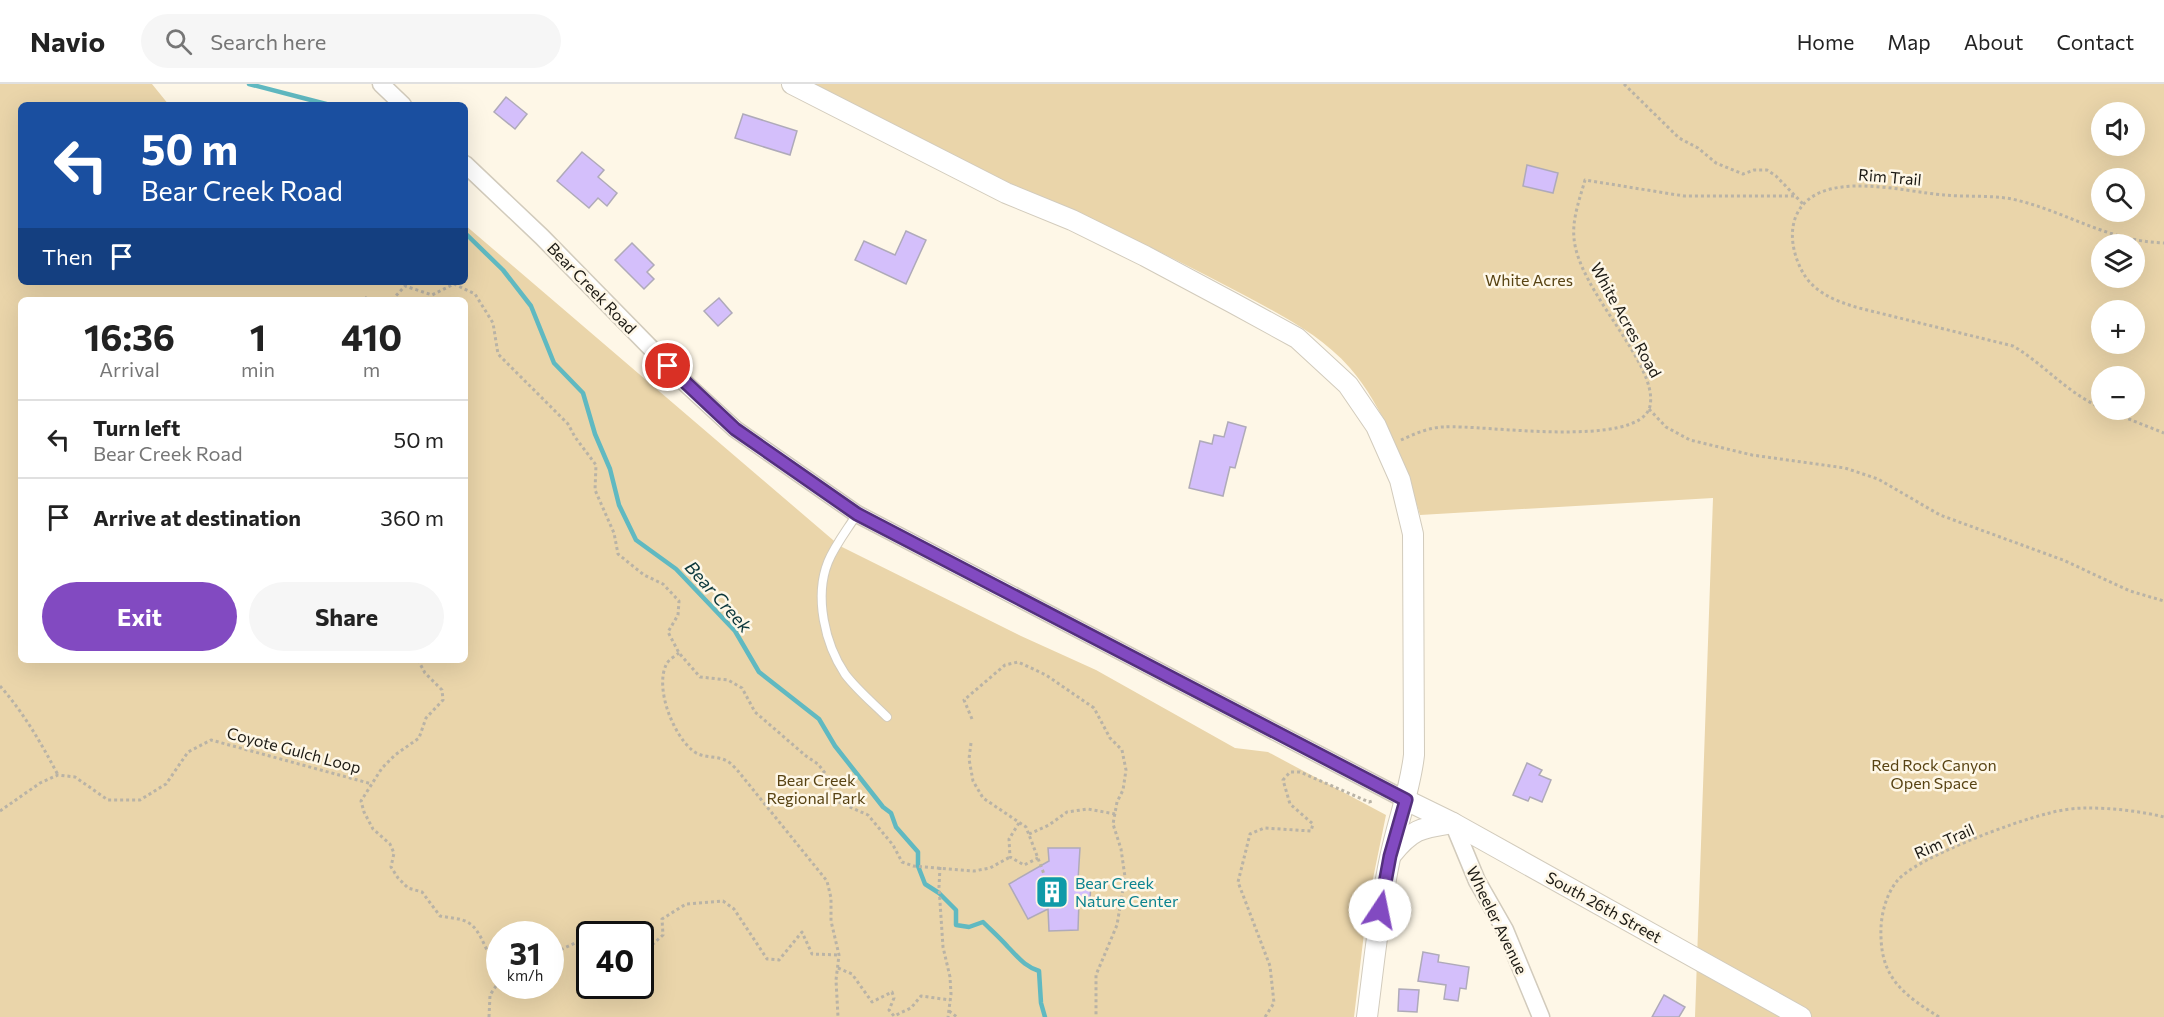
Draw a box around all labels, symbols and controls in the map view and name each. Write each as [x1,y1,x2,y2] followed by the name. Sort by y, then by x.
[141,14,561,68] search box
[30,24,105,58] text: Navio
[162,25,195,58] icon: search
[210,28,326,55] text: Search here
[1797,29,1854,54] text: Home
[1887,29,1931,54] text: Map
[1964,29,2023,54] text: About
[2056,29,2134,54] text: Contact
[2091,102,2145,420] map controls
[2091,102,2145,156] button: sound
[141,122,238,174] text: 50 m
[42,126,120,204] icon: left
[1858,164,1923,189] street label: Rim Trail
[2091,168,2145,222] button: search
[141,174,343,207] text: Bear Creek Road
[2091,234,2145,288] button: layers
[544,238,641,337] street label: Bear Creek Road
[105,240,138,273] icon: arrive
[42,243,93,270] text: Then
[1587,259,1666,381] street label: White Acres Road
[1485,270,1573,289] park label: White Acres
[2091,300,2145,354] button: +
[84,314,175,358] text: 16:36
[250,314,266,358] text: 1
[341,314,402,358] text: 410
[642,340,693,391] pin
[651,349,684,382] icon: arrive
[99,357,160,381] text: Arrival
[241,357,275,381] text: min
[363,357,380,381] text: m
[2091,366,2145,420] button: −
[93,414,180,441] text: Turn left
[42,423,75,456] icon: left
[394,426,444,453] text: 50 m
[93,441,243,465] text: Bear Creek Road
[42,501,75,534] icon: arrive
[93,504,301,531] text: Arrive at destination
[380,504,444,531] text: 360 m
[681,556,758,638] water label: Bear Creek
[42,582,237,651] button: Exit
[249,582,444,651] button: Share
[225,722,363,777] street label: Coyote Gulch Loop
[1871,755,1997,792] park label: Red Rock Canyon Open Space
[766,770,866,807] park label: Bear Creek Regional Park
[1911,819,1977,862] street label: Rim Trail
[1463,863,1532,977] street label: Wheeler Avenue
[1543,867,1666,946] street label: South 26th Street
[1075,873,1179,910] place label: Bear Creek Nature Center
[1034,874,1070,910] building icon: Bear Creek Nature Center
[1348,878,1412,942] position arrow
[576,921,654,999] speed limit sign: 40
[509,934,541,971] text: 31
[507,966,543,984] text: km/h

